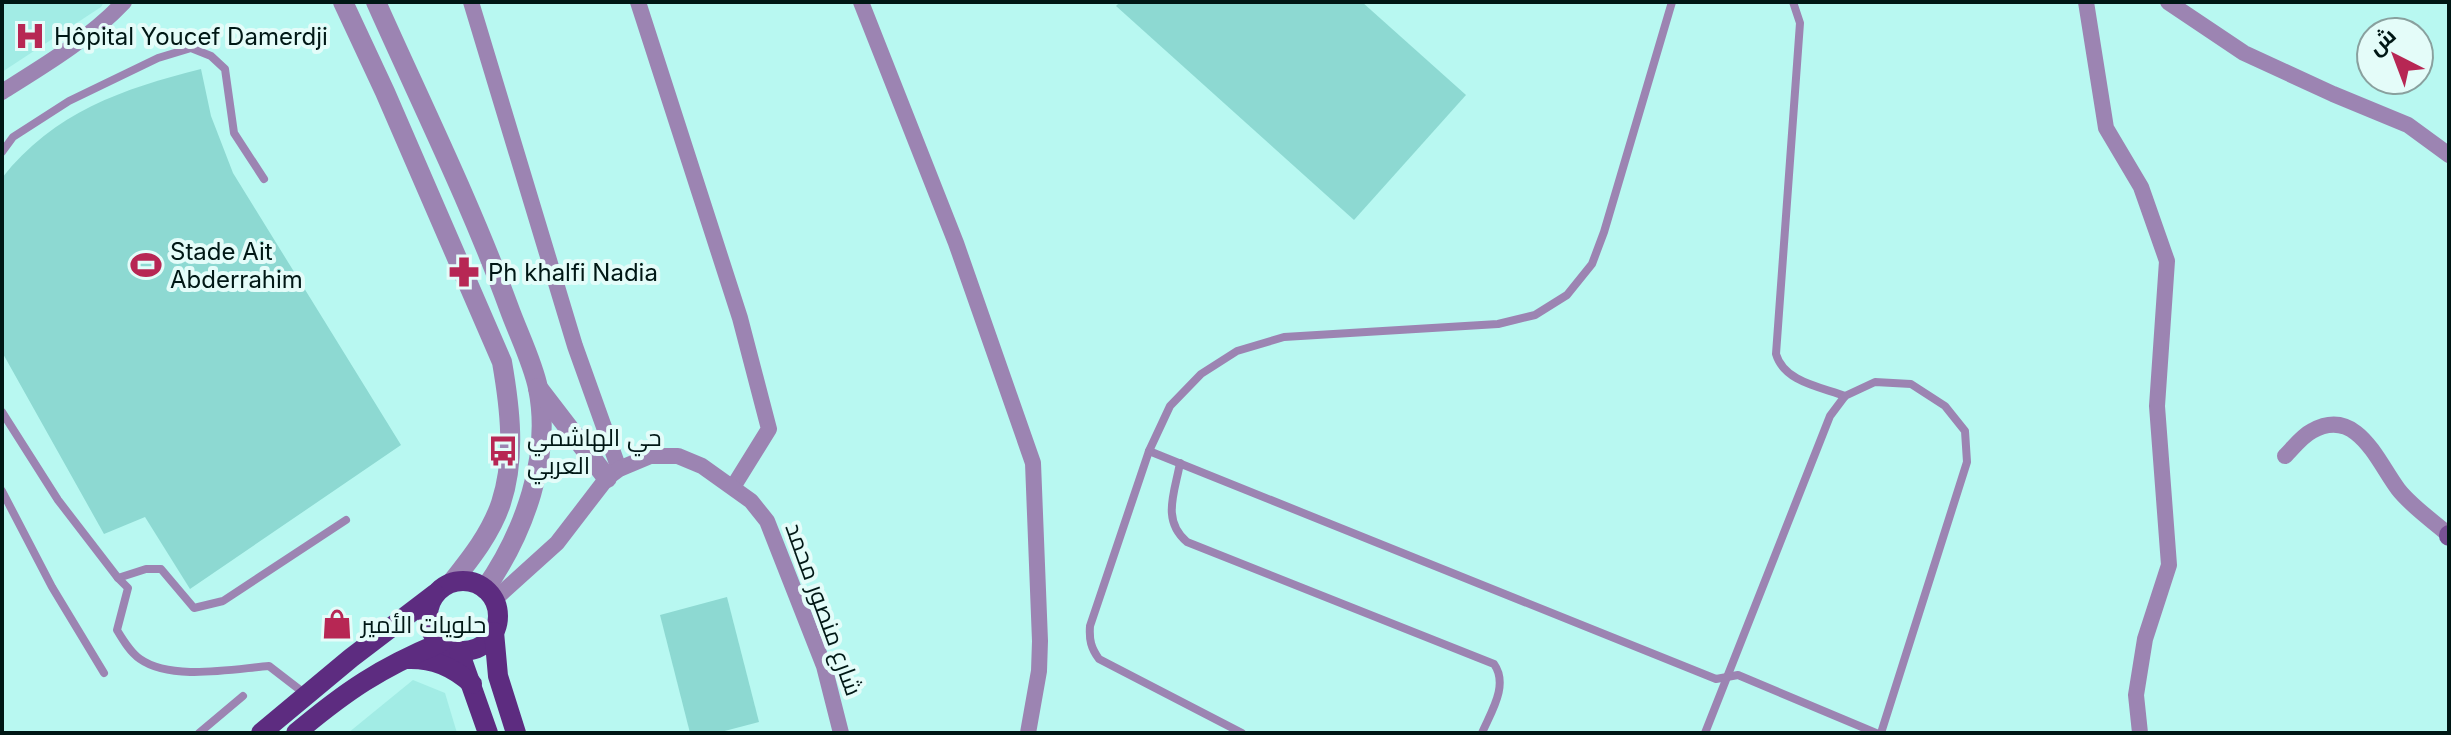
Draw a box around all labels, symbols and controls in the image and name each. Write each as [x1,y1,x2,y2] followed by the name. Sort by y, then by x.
[2355,16,2435,96] north arrow
[13,19,47,53] hospital icon: Hôpital Youcef Damerdji
[54,22,328,51] place label: Hôpital Youcef Damerdji
[2362,22,2401,61] text: ش
[170,237,303,294] place label: Stade Ait Abderrahim
[129,248,163,282] sports icon: Stade Ait Abderrahim
[447,255,481,289] pharmacy icon: Ph khalfi Nadia
[488,258,658,287] place label: Ph khalfi Nadia
[527,423,662,485] place label: حي الهاشمي العربي
[486,434,520,468] bus stop icon: حي الهاشمي العربي
[777,519,869,700] street label: شارع منصور محمد
[320,607,354,641] shop icon: حلويات الأمير
[359,610,486,639] place label: حلويات الأمير

